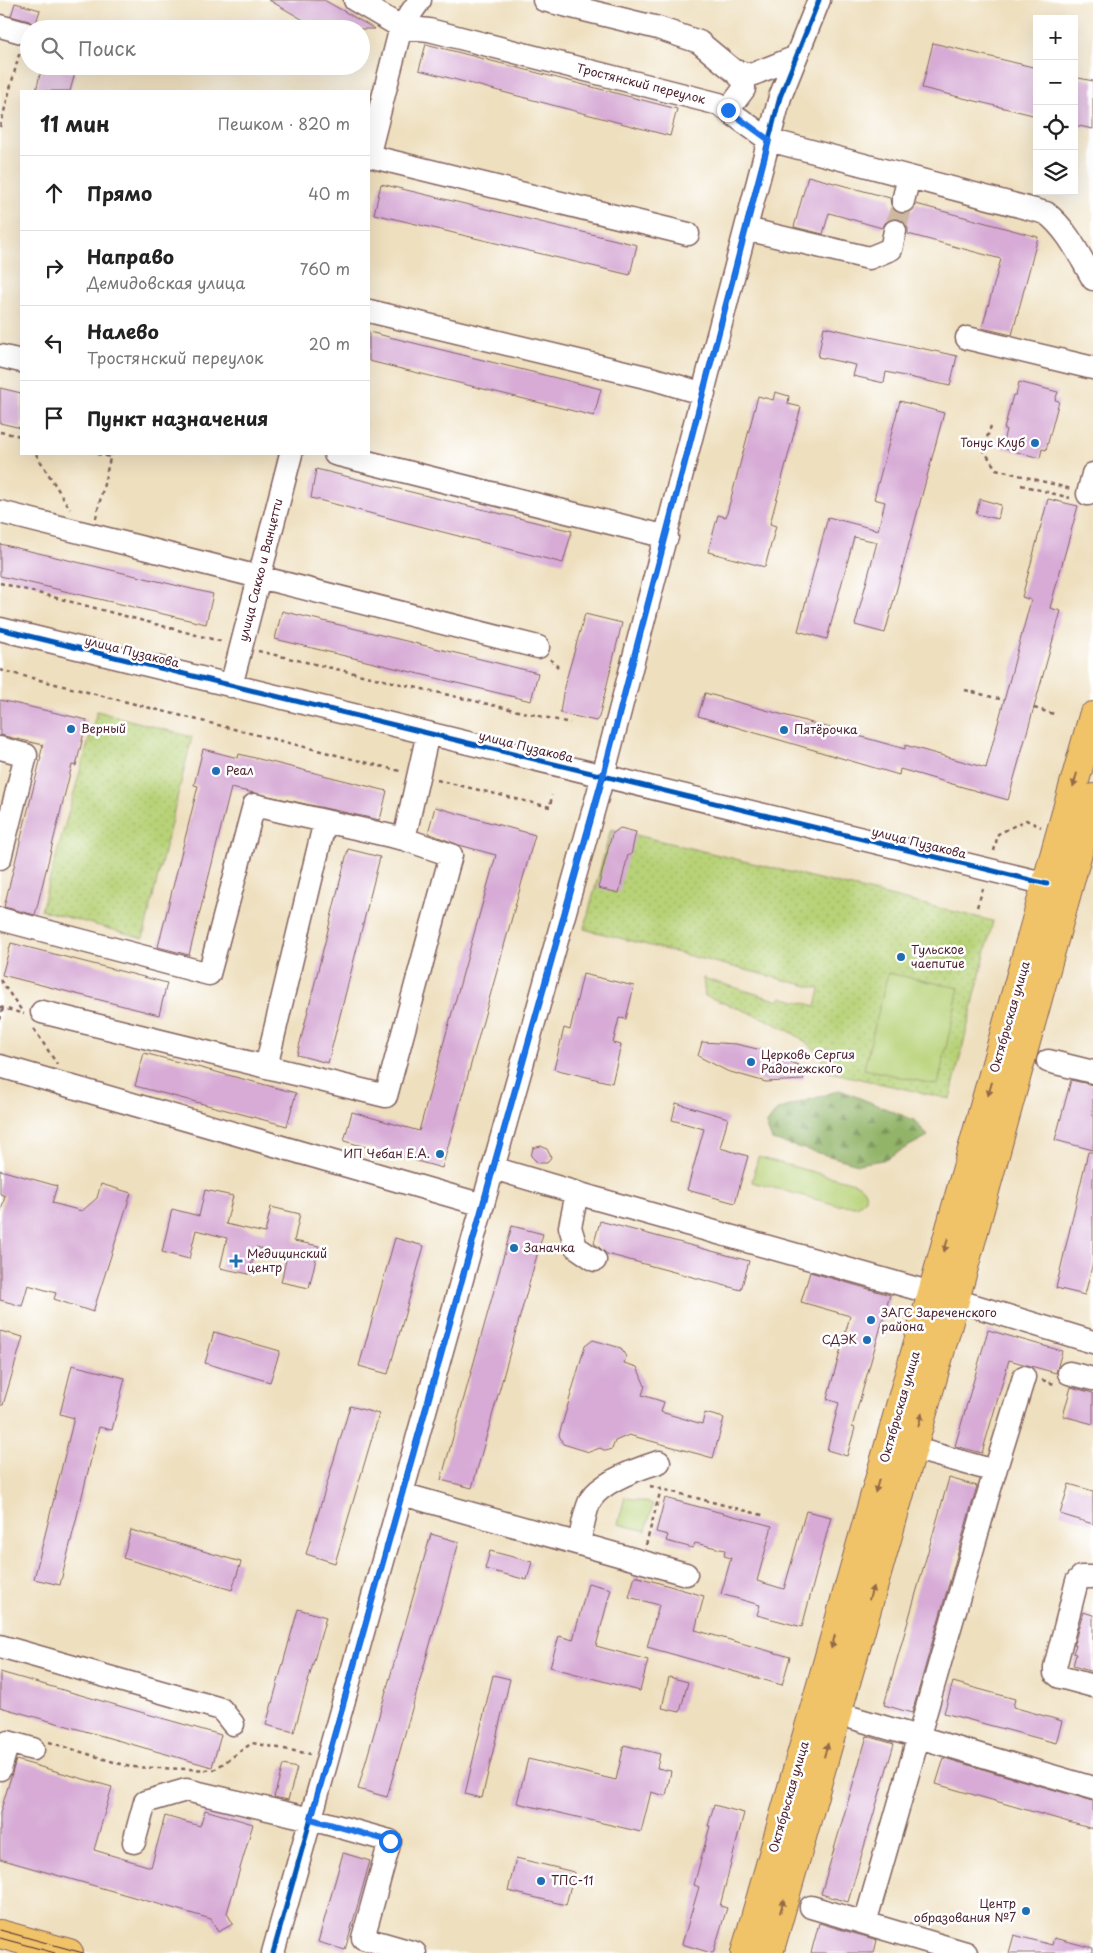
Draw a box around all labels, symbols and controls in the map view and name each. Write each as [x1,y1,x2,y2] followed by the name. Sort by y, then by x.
[1033,15,1078,195] map controls
[1033,15,1078,60] button: +
[20,20,370,75] search box
[38,34,66,62] icon: search
[78,34,136,62] text: Поиск
[575,58,709,108] street label: Тростянский переулок
[1033,60,1078,105] button: −
[717,99,740,122] route end
[1033,105,1078,150] button: locate
[40,107,110,139] text: 11 мин
[218,111,350,135] text: Пешком · 820 m
[1033,150,1078,195] button: layers
[40,179,68,207] icon: ahead
[87,179,152,207] text: Прямо
[308,181,350,205] text: 40 m
[87,242,174,270] text: Направо
[40,254,68,282] icon: right
[300,256,350,280] text: 760 m
[87,270,245,294] text: Демидовская улица
[87,317,159,345] text: Налево
[40,329,68,357] icon: left
[309,331,350,355] text: 20 m
[87,345,264,369] text: Тростянский переулок
[40,404,68,432] icon: arrive
[87,404,268,432] text: Пункт назначения
[960,433,1025,451] place label: Тонус Клуб
[1029,437,1041,449] marker: Тонус Клуб
[234,496,287,643] street label: улица Сакко и Ванцетти
[83,631,182,672] street label: улица Пузакова
[81,719,126,737] place label: Верный
[794,720,858,738] place label: Пятёрочка
[65,723,77,735] marker: Верный
[778,724,790,736] marker: Пятёрочка
[477,726,576,767] street label: улица Пузакова
[226,761,253,779] place label: Реал
[210,765,222,777] marker: Реал
[1071,772,1079,787] one-way arrow
[870,822,969,863] street label: улица Пузакова
[911,940,965,972] place label: Тульское чаепитие
[895,951,907,963] marker: Тульское чаепитие
[984,958,1034,1075] street label: Октябрьская улица
[761,1045,855,1077] place label: Церковь Сергия Радонежского
[745,1056,757,1068] marker: Церковь Сергия Радонежского
[985,1081,993,1096] one-way arrow
[344,1144,430,1162] place label: ИП Чебан Е.А.
[434,1148,446,1160] marker: ИП Чебан Е.А.
[523,1238,575,1256] place label: Заначка
[941,1238,949,1253] one-way arrow
[508,1242,520,1254] marker: Заначка
[247,1244,327,1276] place label: Медицинский центр
[229,1254,243,1268] marker: Медицинский центр
[880,1303,997,1335] place label: ЗАГС Зареченского района
[865,1314,877,1326] marker: ЗАГС Зареченского района
[822,1330,857,1348] place label: СДЭК
[861,1334,873,1346] marker: СДЭК
[874,1348,924,1465] street label: Октябрьская улица
[917,1413,925,1428] one-way arrow
[873,1478,881,1493] one-way arrow
[867,1586,875,1601] one-way arrow
[829,1634,837,1650] one-way arrow
[763,1738,813,1855] street label: Октябрьская улица
[822,1742,830,1757] one-way arrow
[379,1830,402,1853] route start
[551,1871,593,1889] place label: ТПС-11
[535,1875,547,1887] marker: ТПС-11
[914,1894,1016,1926] place label: Центр образования №7
[778,1899,786,1914] one-way arrow
[1020,1905,1032,1917] marker: Центр образования №7

